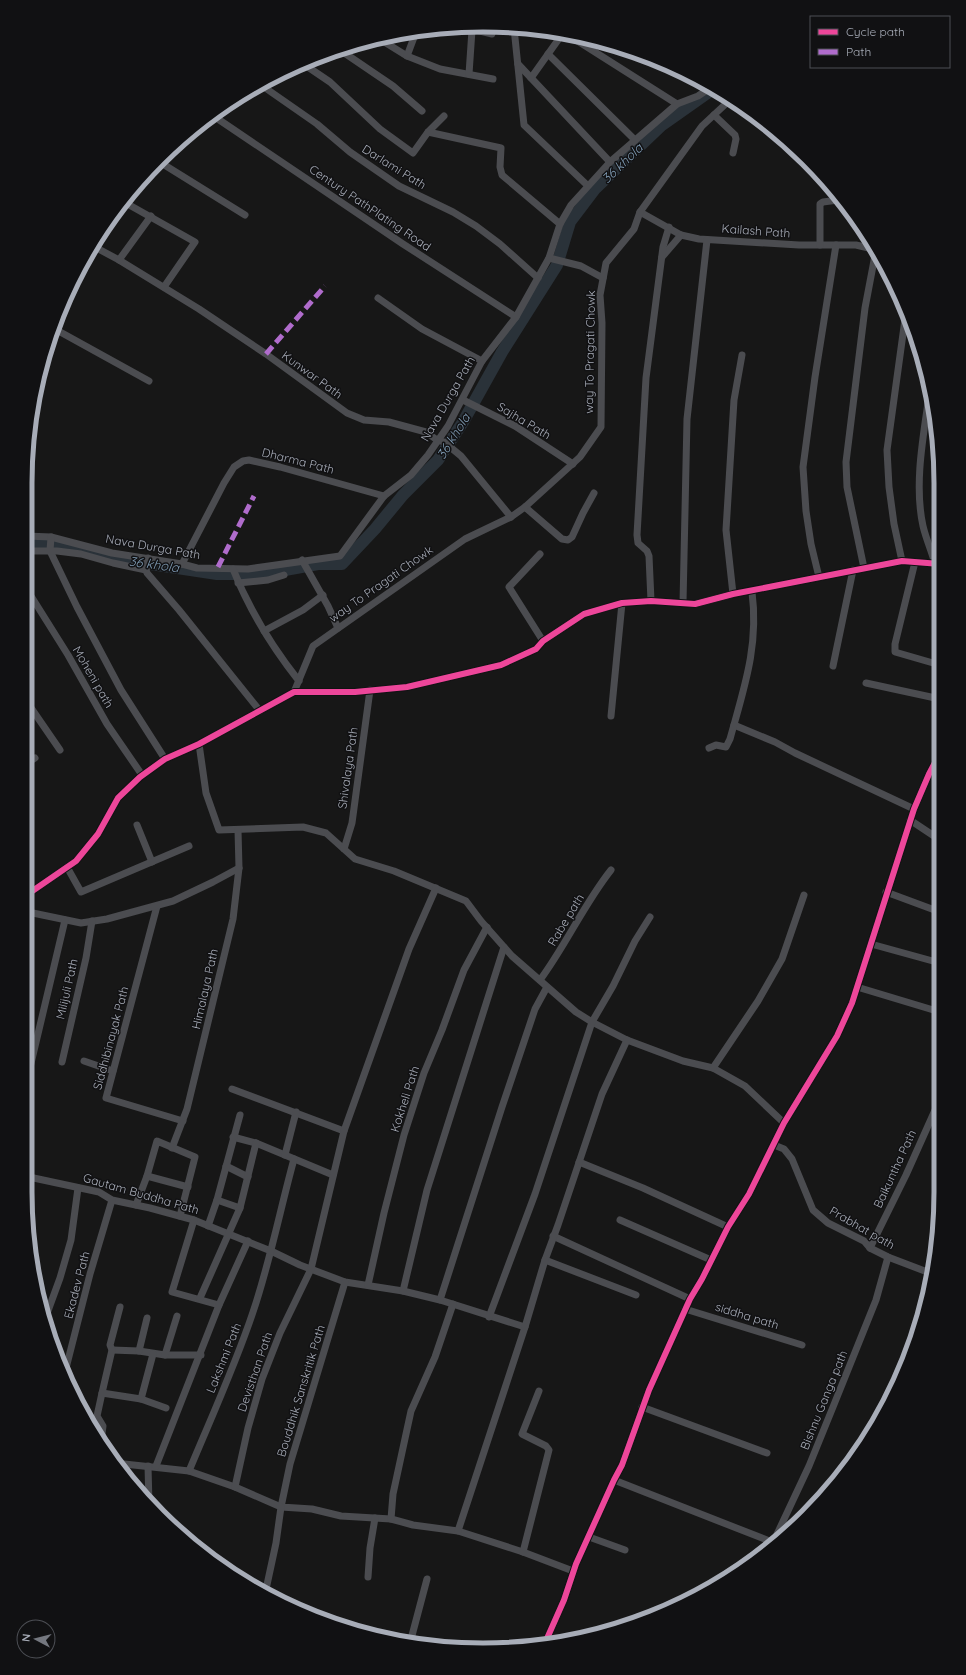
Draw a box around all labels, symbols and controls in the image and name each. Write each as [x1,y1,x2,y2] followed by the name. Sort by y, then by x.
[810,16,950,68] legend
[846,24,905,39] text: Cycle path
[846,44,871,59] text: Path
[598,139,646,186] water label: 36 khola
[360,141,429,192] street label: Darlami Path
[307,161,434,254] street label: Century PathPlating Road
[721,221,791,240] street label: Kailash Path
[581,290,598,414] street label: way To Pragati Chowk
[279,348,346,402] street label: Kunwar Path
[417,353,478,444] street label: Nava Durga Path
[495,399,554,442] street label: Sajha Path
[433,409,474,462] water label: 36 khola
[260,444,336,477] street label: Dharma Path
[105,531,202,562] street label: Nava Durga Path
[326,542,436,625] street label: way To Pragati Chowk
[128,553,181,576] water label: 36 khola
[70,643,117,710] street label: Moheni path
[334,726,361,810] street label: Shivalaya Path
[544,891,587,949] street label: Rabe path
[188,947,221,1031] street label: Himalaya Path
[52,957,81,1021] street label: Milijuli Path
[90,985,132,1091] street label: Siddhibinayak Path
[387,1064,422,1134] street label: Kokheli Path
[870,1127,919,1210] street label: Baikuntha Path
[81,1170,201,1217] street label: Gautam Buddha Path
[827,1203,898,1252] street label: Prabhat path
[60,1249,93,1320] street label: Ekadev Path
[714,1299,781,1332] street label: siddha path
[203,1320,244,1395] street label: Lakshmi Path
[273,1323,328,1459] street label: Bouddhik Sanskritik Path
[234,1330,275,1414] street label: Devisthan Path
[797,1348,850,1452] street label: Bishnu Ganga path
[16,1619,56,1659] north arrow
[19,1633,34,1643] text: N

